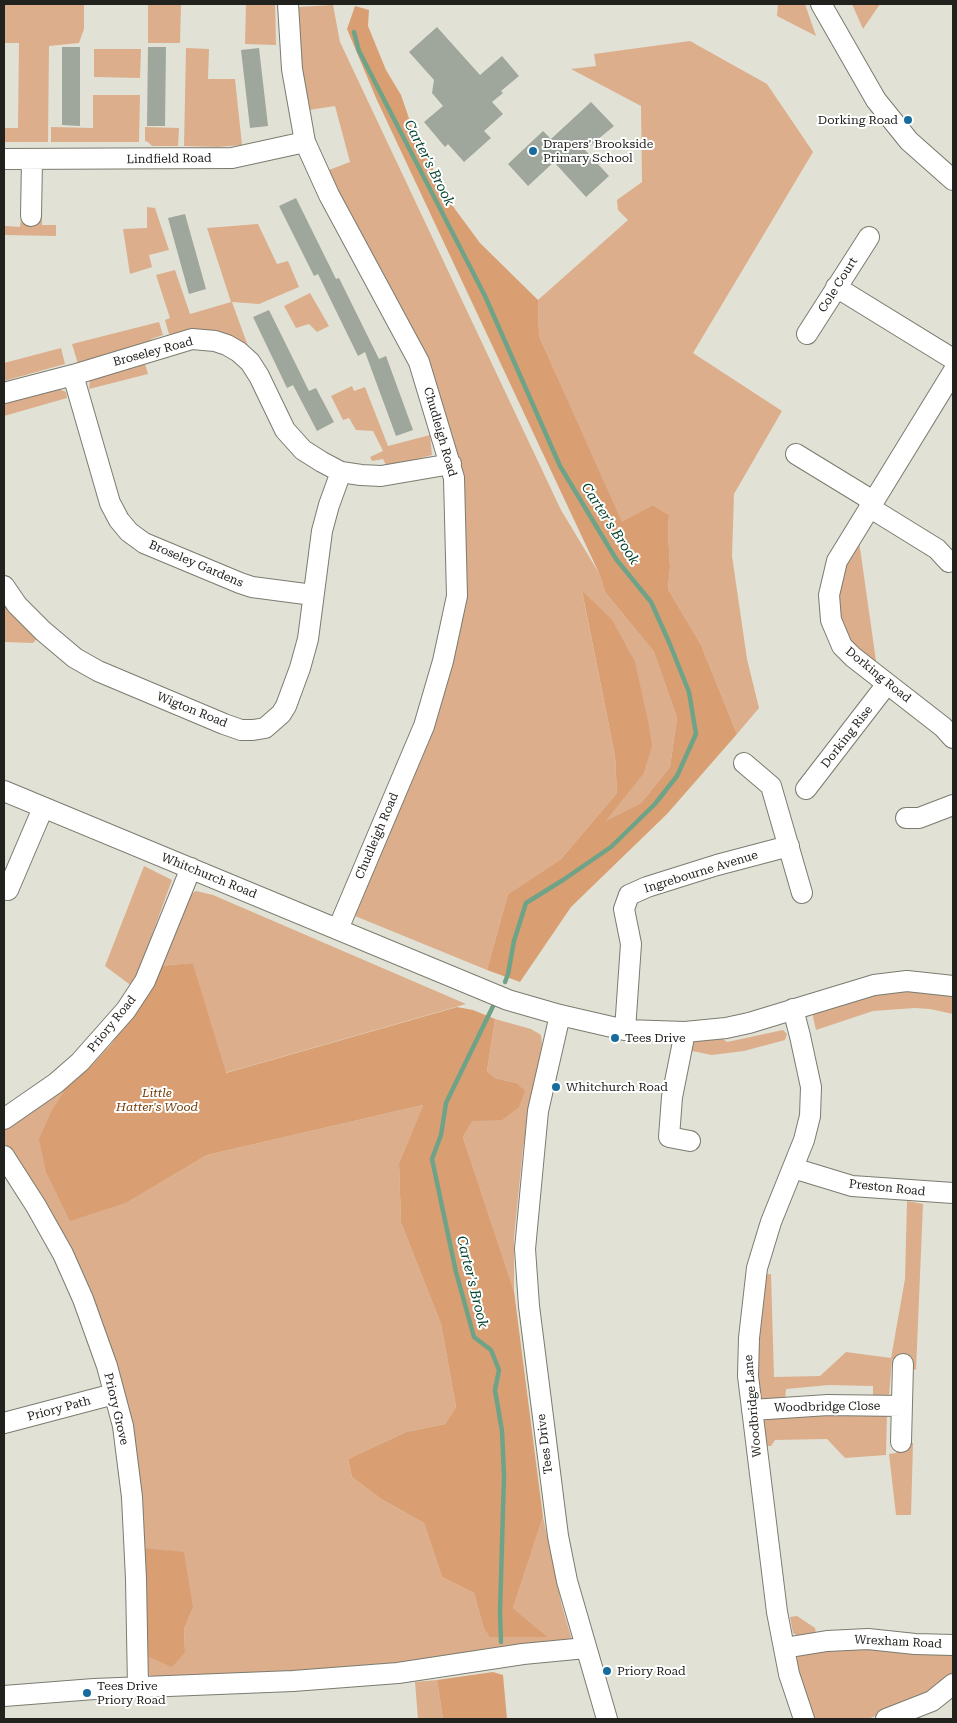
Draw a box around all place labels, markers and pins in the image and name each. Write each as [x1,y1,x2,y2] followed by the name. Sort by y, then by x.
[818,113,898,127] place label: Dorking Road
[902,114,914,126] marker: Dorking Road
[543,137,653,165] place label: Drapers' Brookside Primary School
[527,145,539,157] marker: Drapers' Brookside Primary School
[625,1031,686,1045] place label: Tees Drive
[609,1032,621,1044] marker: Tees Drive
[566,1080,668,1094] place label: Whitchurch Road
[550,1081,562,1093] marker: Whitchurch Road
[617,1664,686,1678] place label: Priory Road
[601,1665,613,1677] marker: Priory Road
[97,1679,166,1707] place label: Tees Drive Priory Road
[81,1687,93,1699] marker: Tees Drive Priory Road

